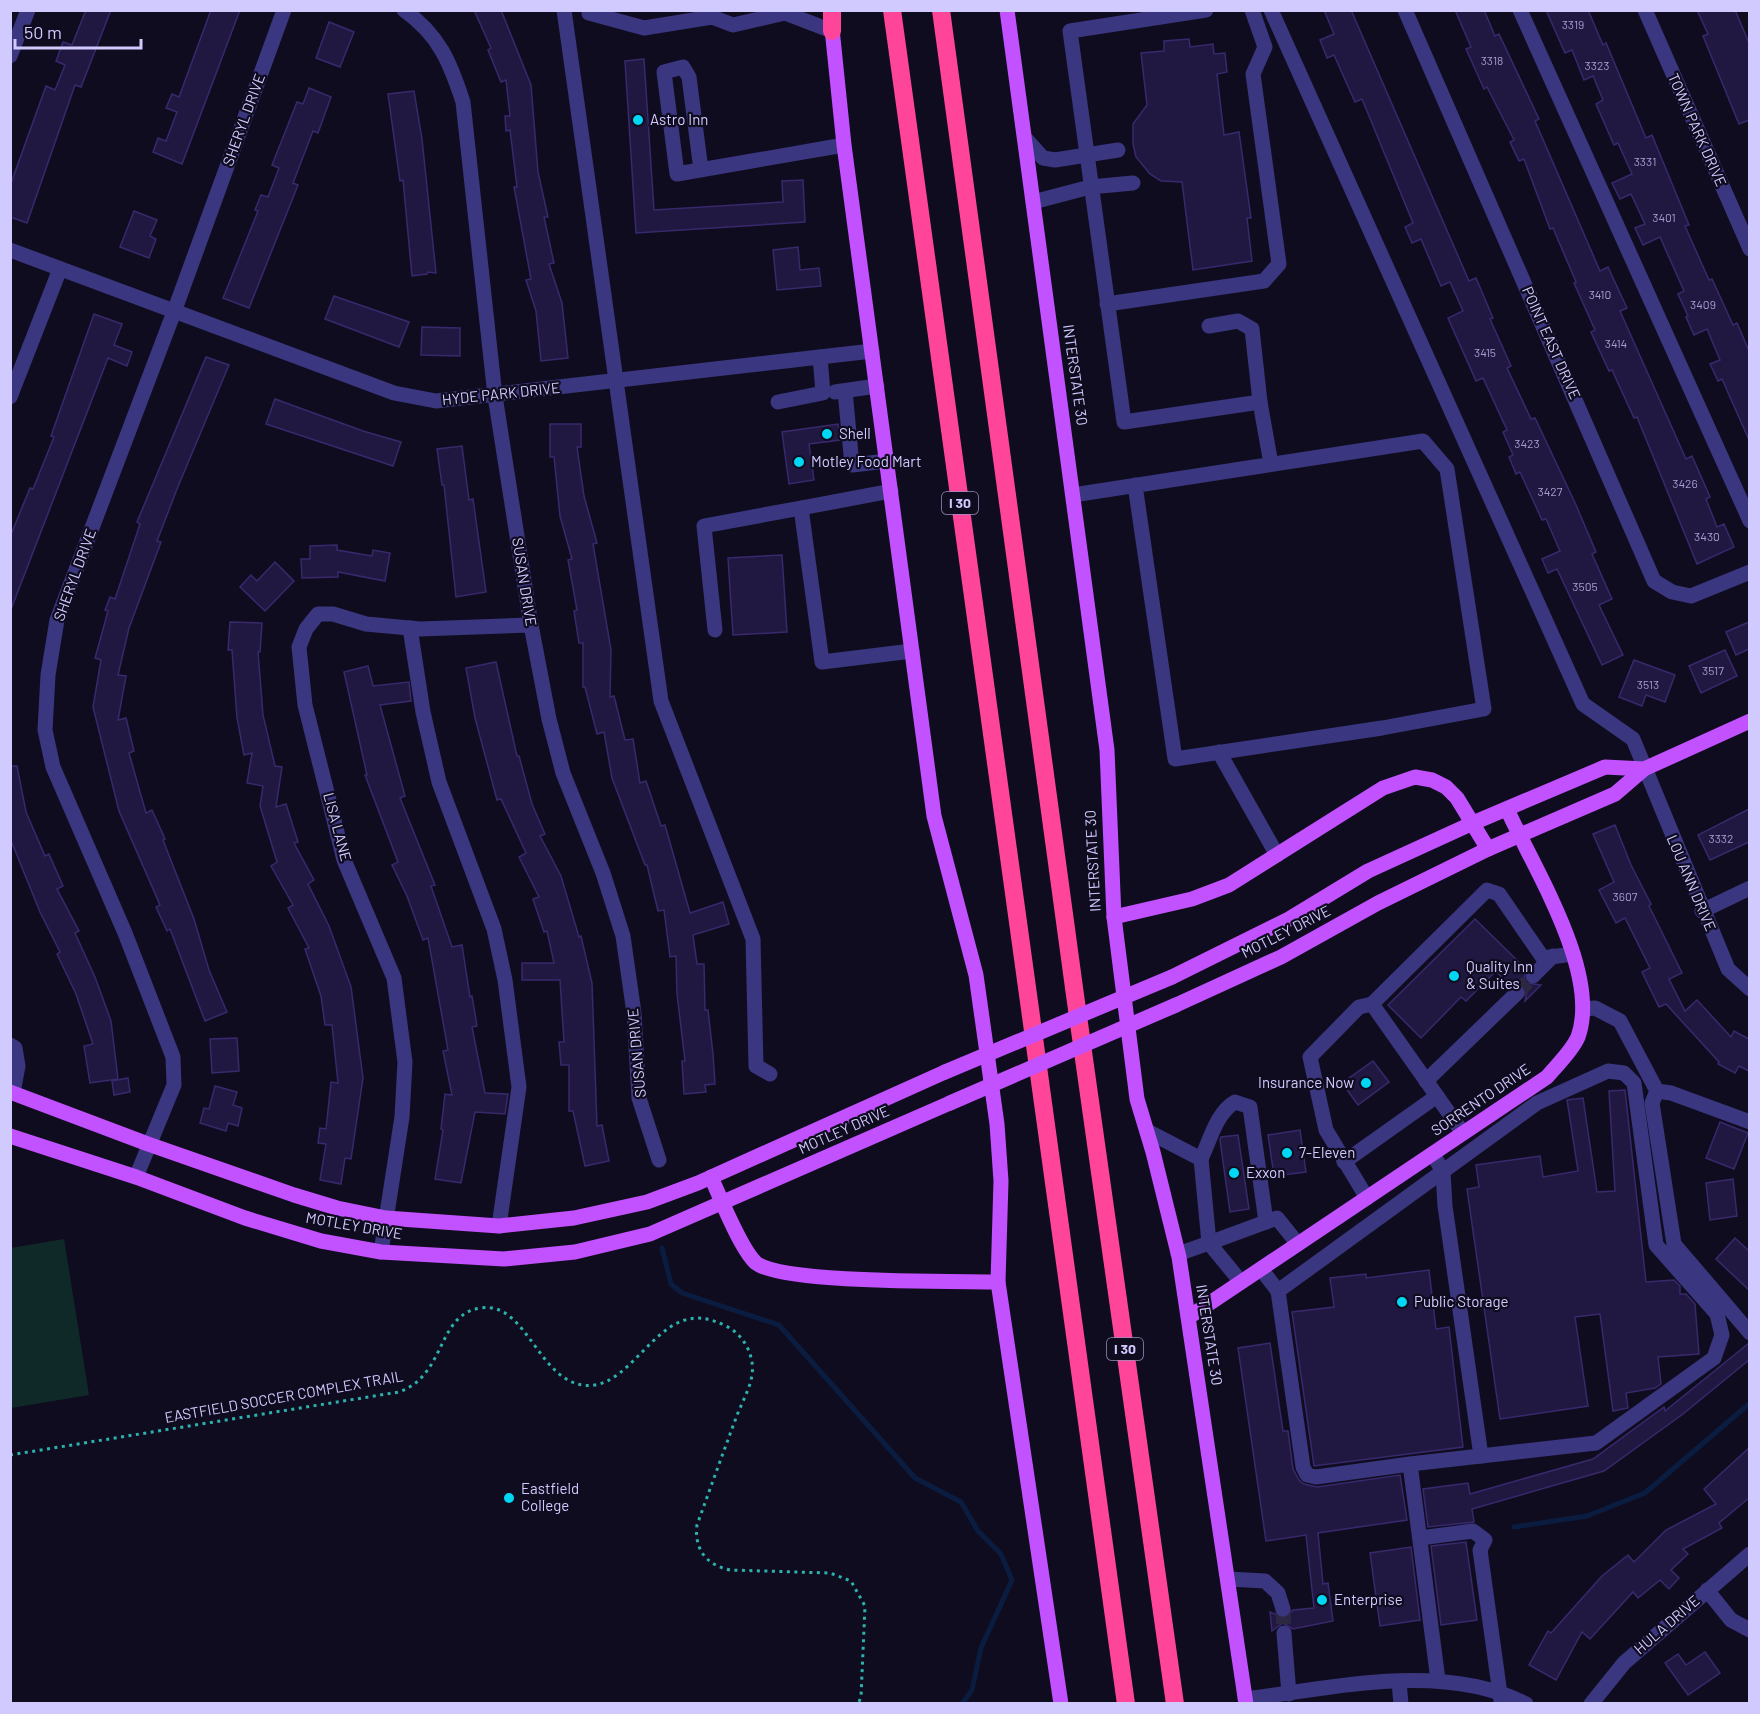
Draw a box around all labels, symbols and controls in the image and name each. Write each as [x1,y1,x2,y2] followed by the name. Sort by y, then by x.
[15,12,141,50] scale bar
[1562,17,1584,31] house number: 3319
[24,21,62,43] text: 50 m
[1481,53,1503,67] house number: 3318
[1585,58,1609,72] house number: 3323
[1665,70,1731,189] street label: TOWN PARK DRIVE
[218,71,268,168] street label: SHERYL DRIVE
[650,110,708,128] place label: Astro Inn
[631,113,645,127] marker: Astro Inn
[1634,154,1656,168] house number: 3331
[1652,210,1676,224] house number: 3401
[1519,283,1585,402] street label: POINT EAST DRIVE
[1589,287,1611,301] house number: 3410
[1690,297,1716,311] house number: 3409
[1060,323,1092,427] street label: INTERSTATE 30
[1605,336,1627,350] house number: 3414
[1474,345,1496,359] house number: 3415
[441,378,561,408] street label: HYDE PARK DRIVE
[839,424,871,442] place label: Shell
[820,427,834,441] marker: Shell
[1514,436,1540,450] house number: 3423
[811,452,921,470] place label: Motley Food Mart
[792,455,806,469] marker: Motley Food Mart
[1672,476,1698,490] house number: 3426
[1538,484,1563,498] house number: 3427
[942,492,978,514] road number: I 30
[49,526,99,623] street label: SHERYL DRIVE
[1694,529,1720,543] house number: 3430
[509,536,541,627] street label: SUSAN DRIVE
[1572,579,1598,593] house number: 3505
[1702,663,1724,677] house number: 3517
[1637,677,1659,691] house number: 3513
[320,790,356,863] street label: LISA LANE
[1080,810,1104,912] street label: INTERSTATE 30
[1709,831,1733,845] house number: 3332
[1664,832,1720,933] street label: LOU ANN DRIVE
[1613,889,1638,903] house number: 3607
[1238,901,1333,961] street label: MOTLEY DRIVE
[1466,957,1533,992] place label: Quality Inn & Suites
[1447,969,1461,983] marker: Quality Inn & Suites
[623,1008,649,1098] street label: SUSAN DRIVE
[1427,1059,1533,1139] street label: SORRENTO DRIVE
[1258,1073,1354,1091] place label: Insurance Now
[1359,1076,1373,1090] marker: Insurance Now
[795,1101,892,1157] street label: MOTLEY DRIVE
[1299,1143,1355,1161] place label: 7-Eleven
[1280,1146,1294,1160] marker: 7-Eleven
[1246,1163,1285,1181] place label: Exxon
[1227,1166,1241,1180] marker: Exxon
[305,1208,404,1242] street label: MOTLEY DRIVE
[1193,1283,1227,1387] street label: INTERSTATE 30
[1414,1292,1508,1310] place label: Public Storage
[1395,1295,1409,1309] marker: Public Storage
[1107,1338,1143,1360] road number: I 30
[163,1366,404,1426] street label: EASTFIELD SOCCER COMPLEX TRAIL
[521,1479,579,1514] place label: Eastfield College
[502,1491,516,1505] marker: Eastfield College
[1334,1590,1403,1608] place label: Enterprise
[1630,1591,1703,1658] street label: HULA DRIVE
[1315,1593,1329,1607] marker: Enterprise

